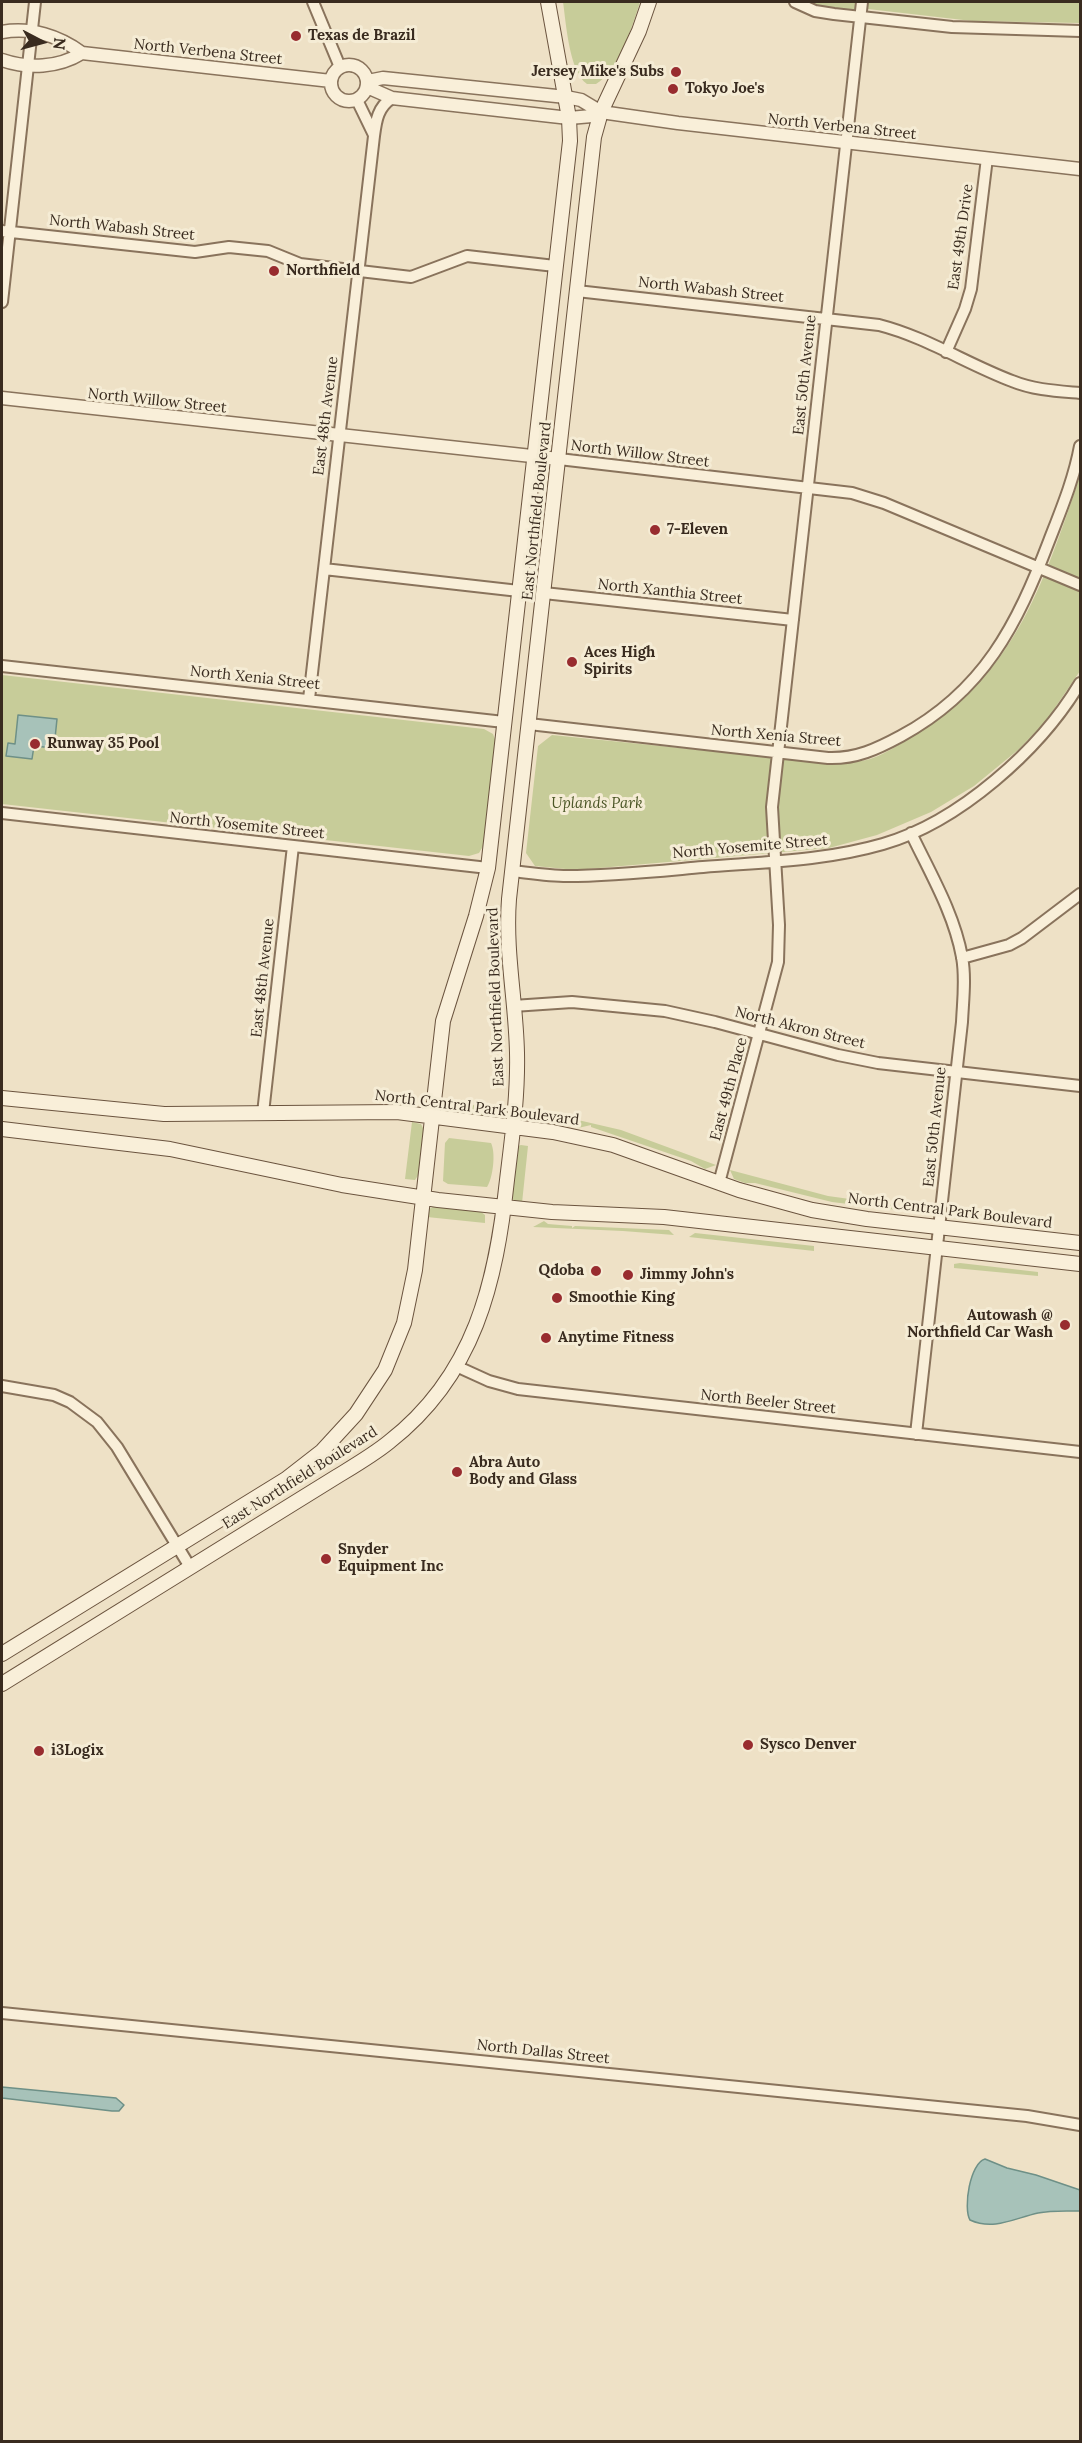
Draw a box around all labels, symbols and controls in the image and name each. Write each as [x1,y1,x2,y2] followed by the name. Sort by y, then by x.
[12,12,72,72] north arrow
[308,27,415,45] place label: Texas de Brazil
[289,29,303,43] marker: Texas de Brazil
[133,35,283,69] street label: North Verbena Street
[49,37,70,51] text: N
[531,63,664,81] place label: Jersey Mike's Subs
[669,65,683,79] marker: Jersey Mike's Subs
[685,80,764,98] place label: Tokyo Joe's
[666,82,680,96] marker: Tokyo Joe's
[767,110,917,144] street label: North Verbena Street
[945,183,977,291] street label: East 49th Drive
[48,211,196,245] street label: North Wabash Street
[286,262,360,280] place label: Northfield
[267,264,281,278] marker: Northfield
[637,273,785,307] street label: North Wabash Street
[790,314,820,436] street label: East 50th Avenue
[310,355,342,477] street label: East 48th Avenue
[87,385,227,417] street label: North Willow Street
[519,421,555,601] street label: East Northfield Boulevard
[570,437,710,471] street label: North Willow Street
[667,521,728,539] place label: 7-Eleven
[648,523,662,537] marker: 7-Eleven
[597,575,743,609] street label: North Xanthia Street
[584,644,655,679] place label: Aces High Spirits
[565,655,579,669] marker: Aces High Spirits
[189,662,321,694] street label: North Xenia Street
[710,721,842,751] street label: North Xenia Street
[47,735,159,753] place label: Runway 35 Pool
[28,737,42,751] marker: Runway 35 Pool
[551,795,643,813] park label: Uplands Park
[169,809,325,843] street label: North Yosemite Street
[672,831,828,863] street label: North Yosemite Street
[484,907,508,1087] street label: East Northfield Boulevard
[248,917,278,1039] street label: East 48th Avenue
[733,1003,867,1053] street label: North Akron Street
[707,1035,751,1143] street label: East 49th Place
[920,1066,950,1188] street label: East 50th Avenue
[374,1087,580,1129] street label: North Central Park Boulevard
[847,1190,1053,1232] street label: North Central Park Boulevard
[539,1262,584,1280] place label: Qdoba
[589,1264,603,1278] marker: Qdoba
[640,1266,734,1284] place label: Jimmy John's
[621,1268,635,1282] marker: Jimmy John's
[569,1289,675,1307] place label: Smoothie King
[550,1291,564,1305] marker: Smoothie King
[907,1307,1053,1342] place label: Autowash @ Northfield Car Wash
[1058,1318,1072,1332] marker: Autowash @ Northfield Car Wash
[558,1329,674,1347] place label: Anytime Fitness
[539,1331,553,1345] marker: Anytime Fitness
[699,1386,837,1418] street label: North Beeler Street
[219,1423,381,1533] street label: East Northfield Boulevard
[469,1454,577,1489] place label: Abra Auto Body and Glass
[450,1465,464,1479] marker: Abra Auto Body and Glass
[338,1541,444,1576] place label: Snyder Equipment Inc
[319,1552,333,1566] marker: Snyder Equipment Inc
[760,1736,857,1754] place label: Sysco Denver
[741,1738,755,1752] marker: Sysco Denver
[51,1742,104,1760] place label: i3Logix
[32,1744,46,1758] marker: i3Logix
[476,2036,610,2068] street label: North Dallas Street

